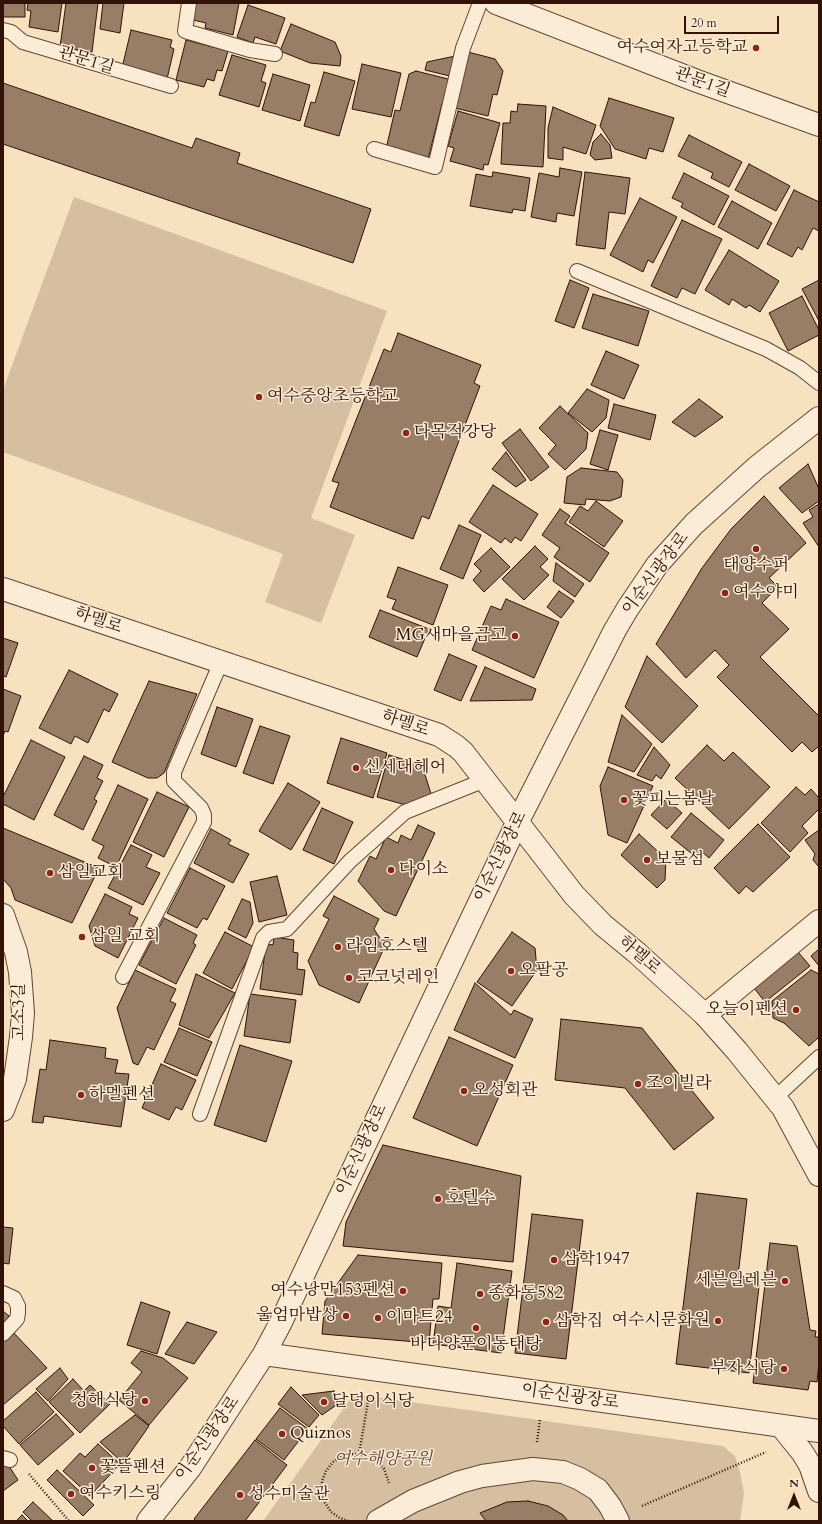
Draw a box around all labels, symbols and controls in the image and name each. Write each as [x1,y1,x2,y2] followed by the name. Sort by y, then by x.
[686,8,781,34] scale bar
[691,15,717,31] text: 20 m
[617,38,748,58] place label: 여수여자고등학교
[55,43,117,79] street label: 관문1길
[751,43,761,53] marker: 여수여자고등학교
[671,64,733,102] street label: 관문1길
[267,387,398,407] place label: 여수중앙초등학교
[254,392,264,402] marker: 여수중앙초등학교
[414,423,496,443] place label: 다목적강당
[401,428,411,438] marker: 다목적강당
[618,529,694,619] street label: 이순신광장로
[751,544,761,554] marker: 태양수퍼
[723,556,789,576] place label: 태양수퍼
[733,583,799,603] place label: 여수야미
[720,588,730,598] marker: 여수야미
[71,603,125,639] street label: 하멜로
[395,626,507,646] place label: MG새마을금고
[510,631,520,641] marker: MG새마을금고
[378,706,432,742] street label: 하멜로
[364,758,446,778] place label: 신세대헤어
[351,763,361,773] marker: 신세대헤어
[632,790,714,810] place label: 꽃피는봄날
[619,795,629,805] marker: 꽃피는봄날
[470,808,532,906] street label: 이순신광장로
[655,850,704,870] place label: 보물섬
[642,855,652,865] marker: 보물섬
[399,860,448,880] place label: 다이소
[58,863,124,883] place label: 삼일교회
[386,865,396,875] marker: 다이소
[45,868,55,878] marker: 삼일교회
[90,927,160,947] place label: 삼일 교회
[77,932,87,942] marker: 삼일 교회
[614,932,664,980] street label: 하멜로
[346,937,428,957] place label: 라임호스텔
[333,942,343,952] marker: 라임호스텔
[519,961,568,981] place label: 오팔공
[506,966,516,976] marker: 오팔공
[357,968,439,988] place label: 코코넛레인
[344,973,354,983] marker: 코코넛레인
[10,983,30,1041] street label: 고소3길
[706,1000,788,1020] place label: 오늘이펜션
[791,1005,801,1015] marker: 오늘이펜션
[646,1074,712,1094] place label: 조이빌라
[633,1079,643,1089] marker: 조이빌라
[472,1081,538,1101] place label: 오성회관
[89,1085,155,1105] place label: 하멜펜션
[459,1086,469,1096] marker: 오성회관
[76,1090,86,1100] marker: 하멜펜션
[332,1101,392,1199] street label: 이순신광장로
[446,1189,495,1209] place label: 호텔수
[433,1194,443,1204] marker: 호텔수
[562,1250,630,1270] place label: 삼학1947
[549,1255,559,1265] marker: 삼학1947
[695,1271,777,1291] place label: 세븐일레븐
[780,1276,790,1286] marker: 세븐일레븐
[270,1281,395,1301] place label: 여수낭만153펜션
[488,1284,563,1304] place label: 종화동582
[398,1286,408,1296] marker: 여수낭만153펜션
[475,1289,485,1299] marker: 종화동582
[256,1306,338,1326] place label: 울엄마밥상
[386,1308,453,1328] place label: 이마트24
[341,1311,351,1321] marker: 울엄마밥상
[611,1311,710,1331] place label: 여수시문화원
[554,1312,603,1332] place label: 삼학집
[373,1313,383,1323] marker: 이마트24
[713,1316,723,1326] marker: 여수시문화원
[541,1317,551,1327] marker: 삼학집
[471,1323,481,1333] marker: 바다양푼이동태탕
[410,1335,542,1355] place label: 바다양푼이동태탕
[710,1359,776,1379] place label: 부자식당
[779,1364,789,1374] marker: 부자식당
[520,1380,620,1414] street label: 이순신광장로
[71,1391,137,1411] place label: 청해식당
[332,1392,414,1412] place label: 달덩이식당
[171,1393,245,1485] street label: 이순신광장로
[140,1396,150,1406] marker: 청해식당
[319,1397,329,1407] marker: 달덩이식당
[290,1424,351,1444] place label: Quiznos
[277,1429,287,1439] marker: Quiznos
[334,1450,432,1470] park label: 여수해양공원
[100,1458,166,1478] place label: 꽃뜰펜션
[87,1463,97,1473] marker: 꽃뜰펜션
[774,1476,814,1516] north arrow
[789,1476,799,1491] text: N
[79,1484,161,1504] place label: 여수키스링
[248,1485,330,1505] place label: 성수미술관
[66,1489,76,1499] marker: 여수키스링
[235,1490,245,1500] marker: 성수미술관

